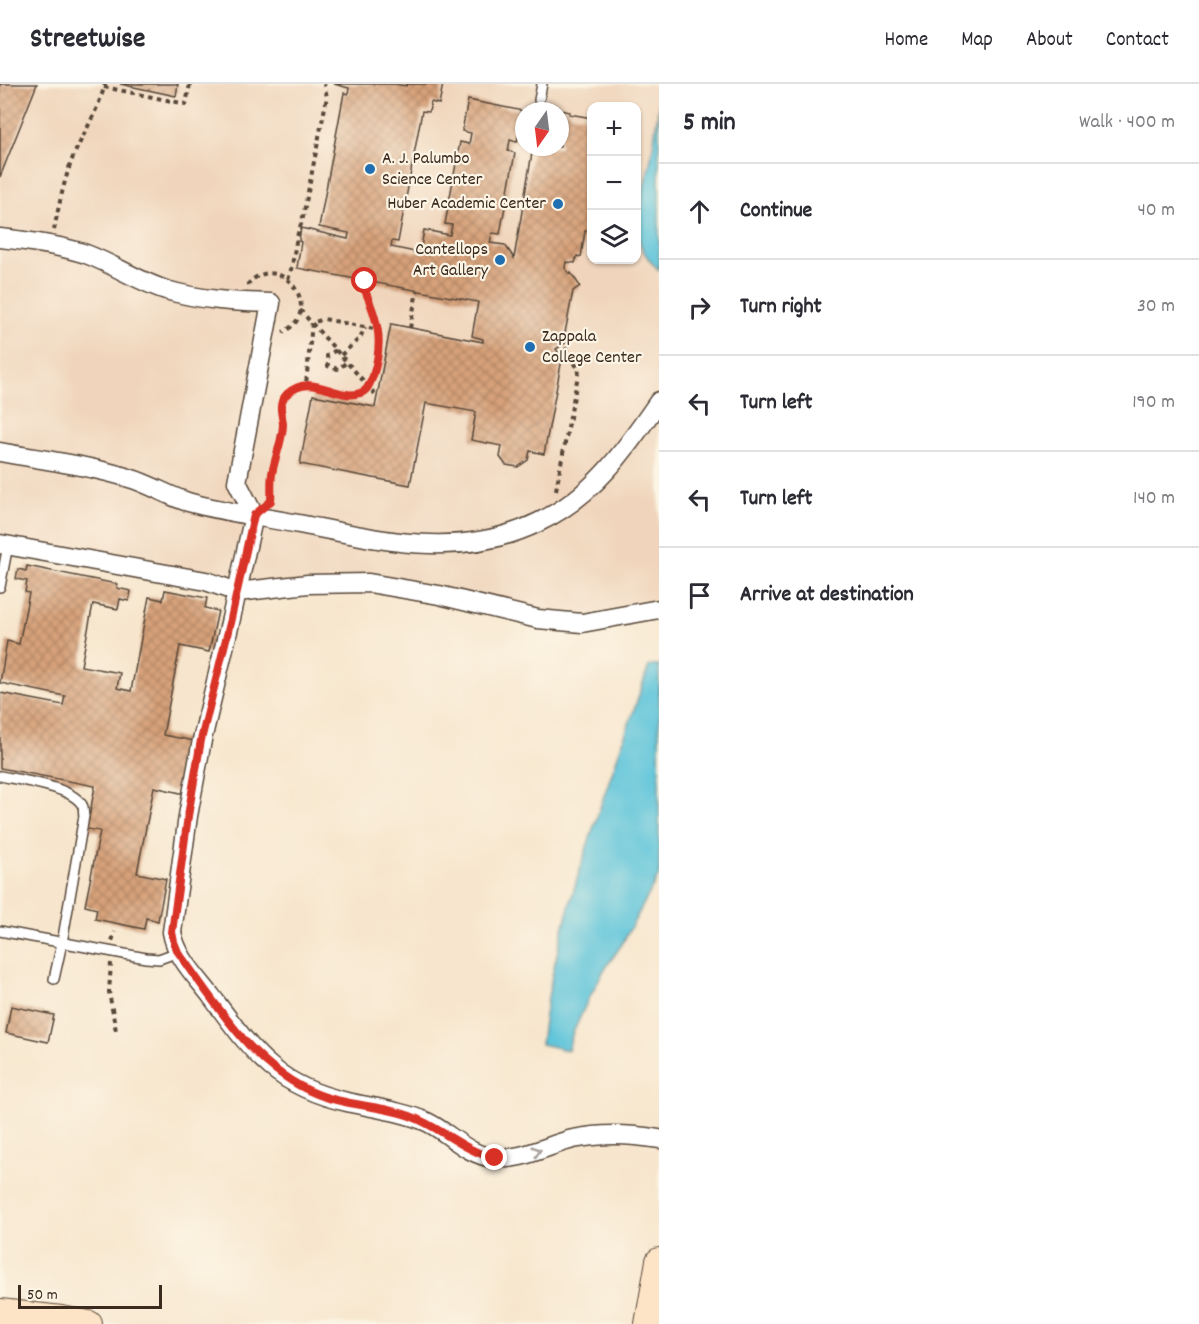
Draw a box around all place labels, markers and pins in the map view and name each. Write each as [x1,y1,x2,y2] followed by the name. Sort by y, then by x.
[382,147,483,193] place label: A. J. Palumbo Science Center
[363,162,377,176] marker: A. J. Palumbo Science Center
[387,192,546,217] place label: Huber Academic Center
[551,197,565,211] marker: Huber Academic Center
[413,238,489,284] place label: Cantellops Art Gallery
[493,253,507,267] marker: Cantellops Art Gallery
[542,325,642,371] place label: Zappala College Center
[523,340,537,354] marker: Zappala College Center

